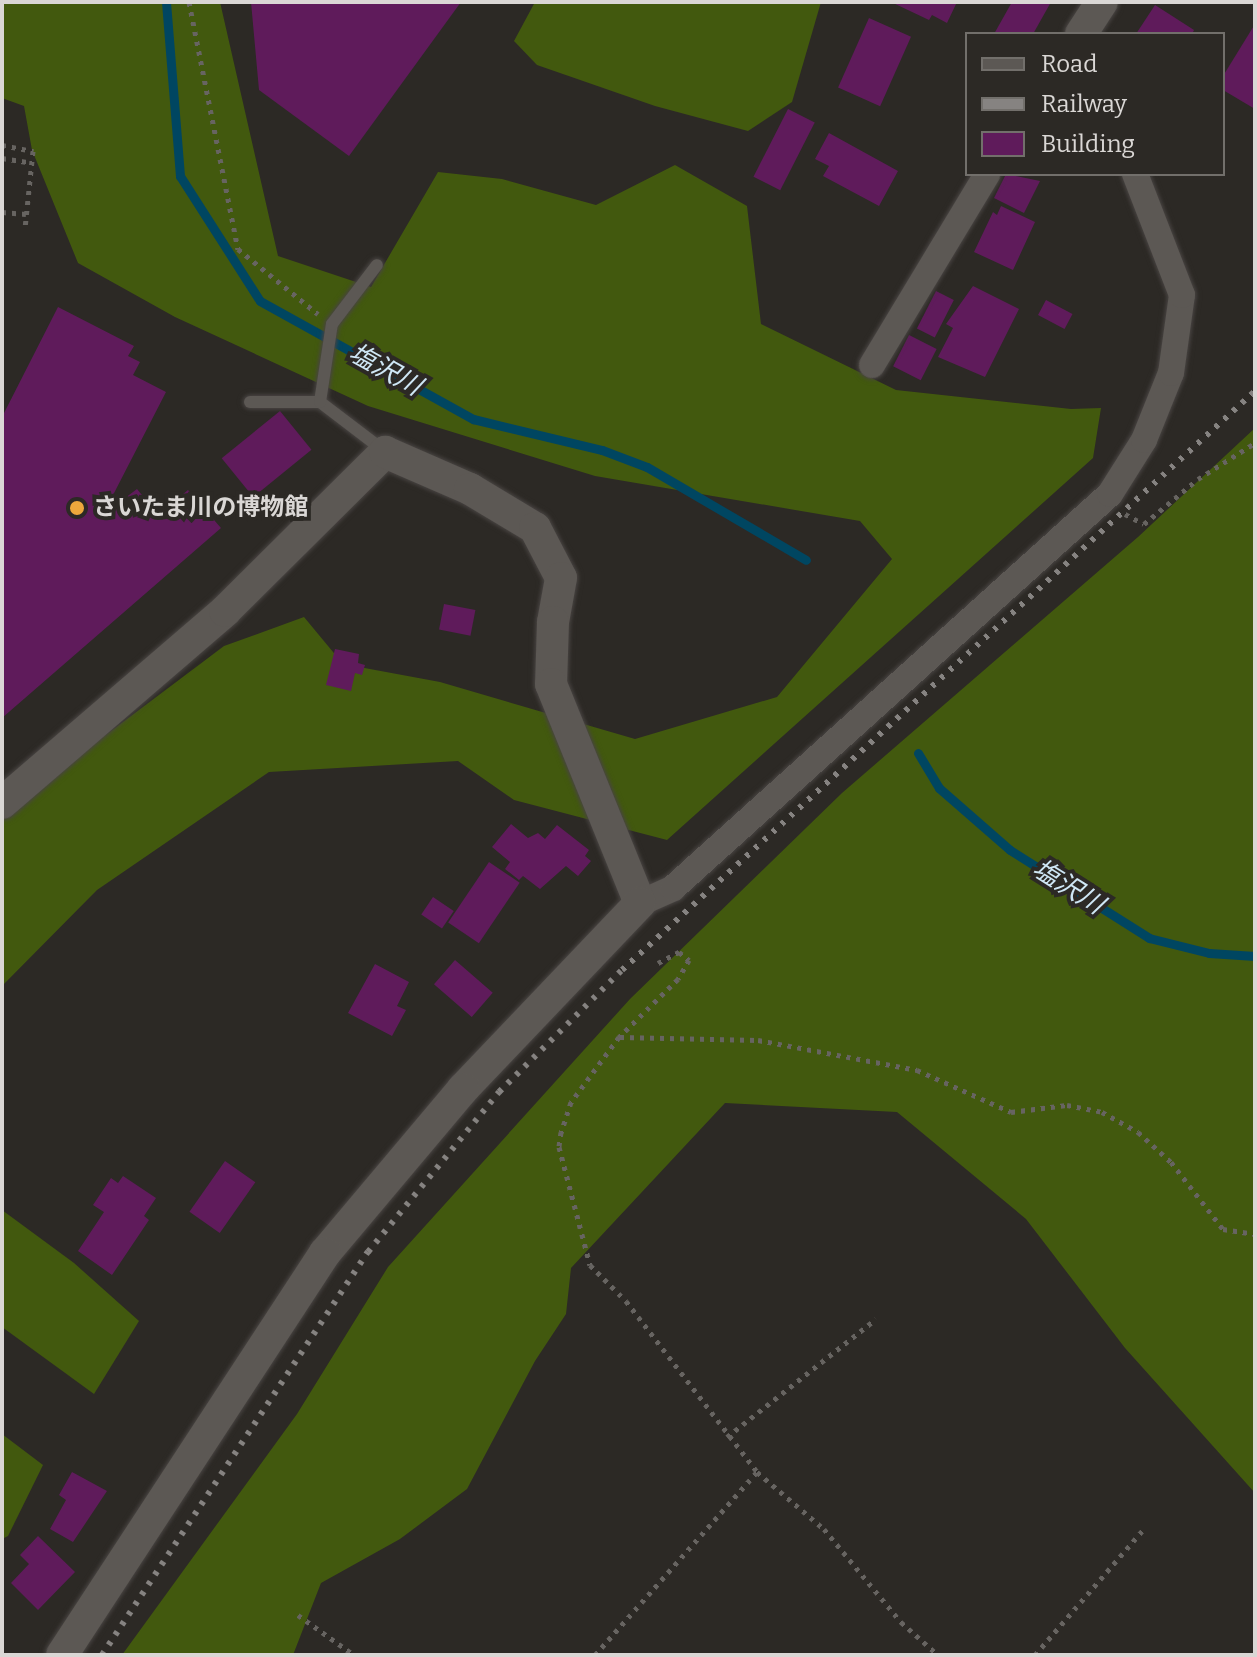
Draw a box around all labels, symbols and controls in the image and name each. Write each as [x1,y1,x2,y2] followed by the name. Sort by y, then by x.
[965,32,1225,176] legend
[1041,50,1097,78] text: Road
[1041,90,1127,118] text: Railway
[1041,130,1135,158] text: Building
[343,337,427,403] water label: 塩沢川
[93,494,309,522] place label: さいたま川の博物館
[68,499,86,517] marker: さいたま川の博物館
[1027,853,1109,921] water label: 塩沢川

